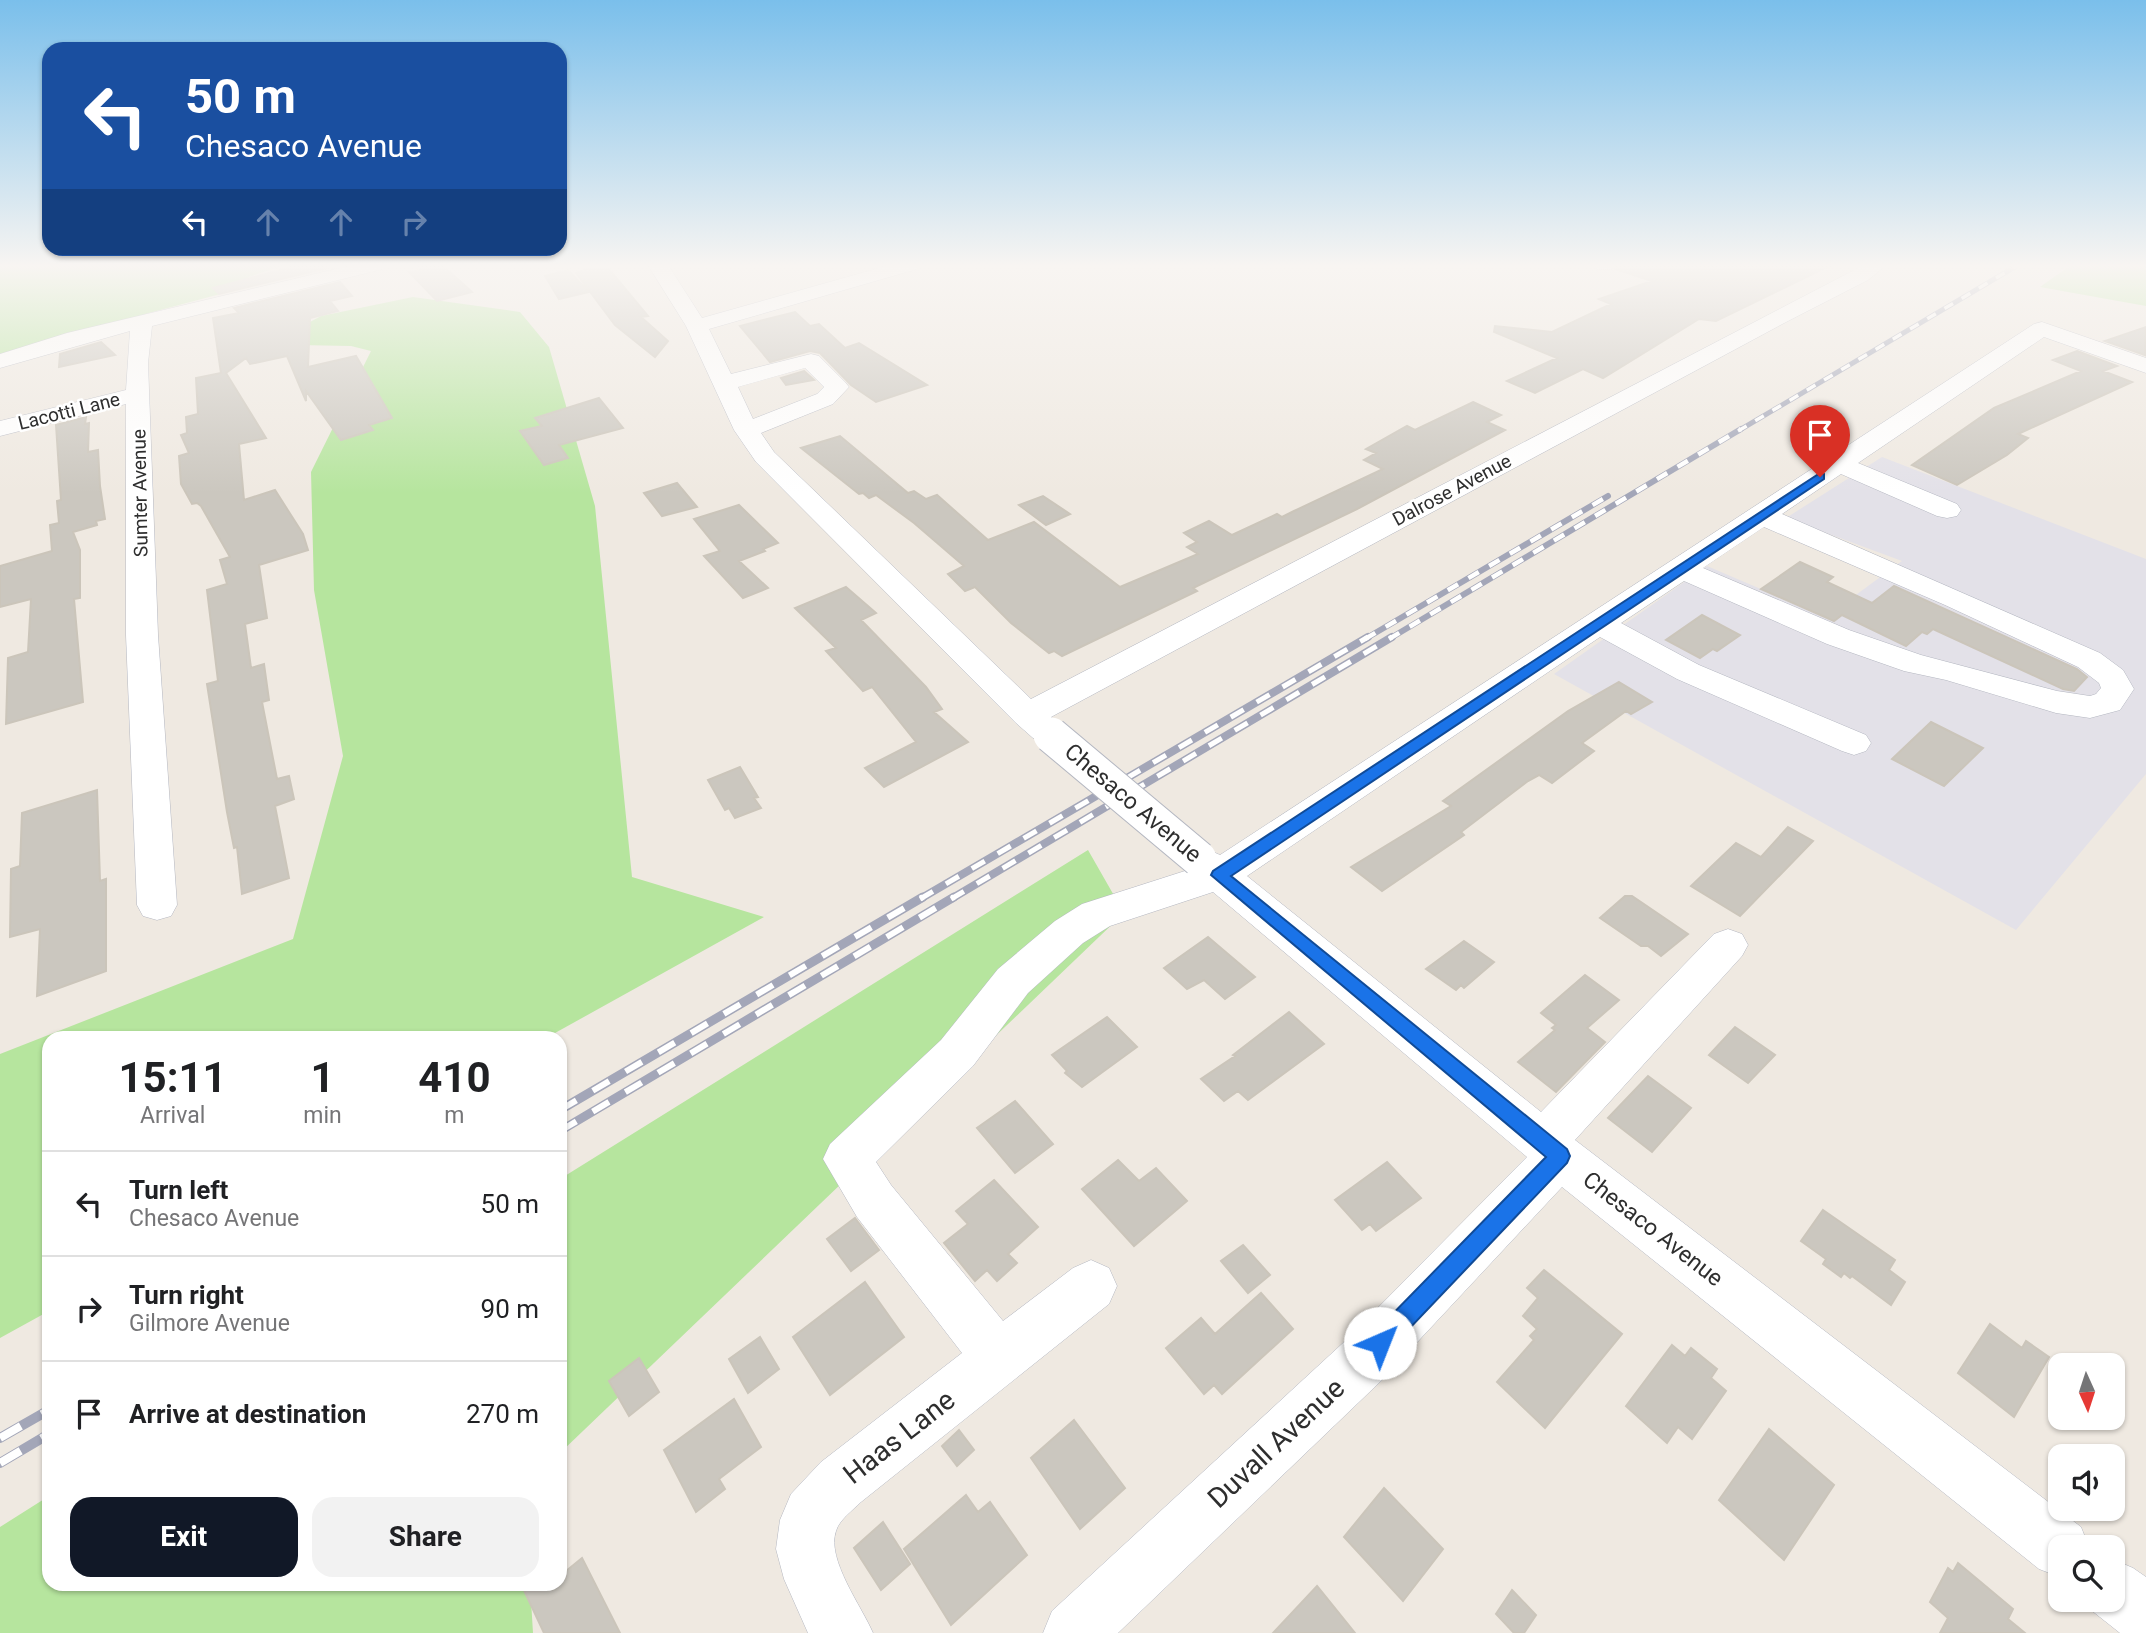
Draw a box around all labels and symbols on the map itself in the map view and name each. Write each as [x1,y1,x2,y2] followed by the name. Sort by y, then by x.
[16,387,122,435] street label: Lacotti Lane
[1790,405,1850,477] pin
[127,429,153,557] street label: Sumter Avenue
[1389,449,1515,531] street label: Dalrose Avenue
[1059,738,1207,868] street label: Chesaco Avenue
[1578,1166,1728,1292] street label: Chesaco Avenue
[1343,1306,1417,1380] position arrow
[2048,1353,2124,1430] north arrow
[1201,1371,1351,1515] street label: Duvall Avenue
[837,1383,961,1491] street label: Haas Lane

